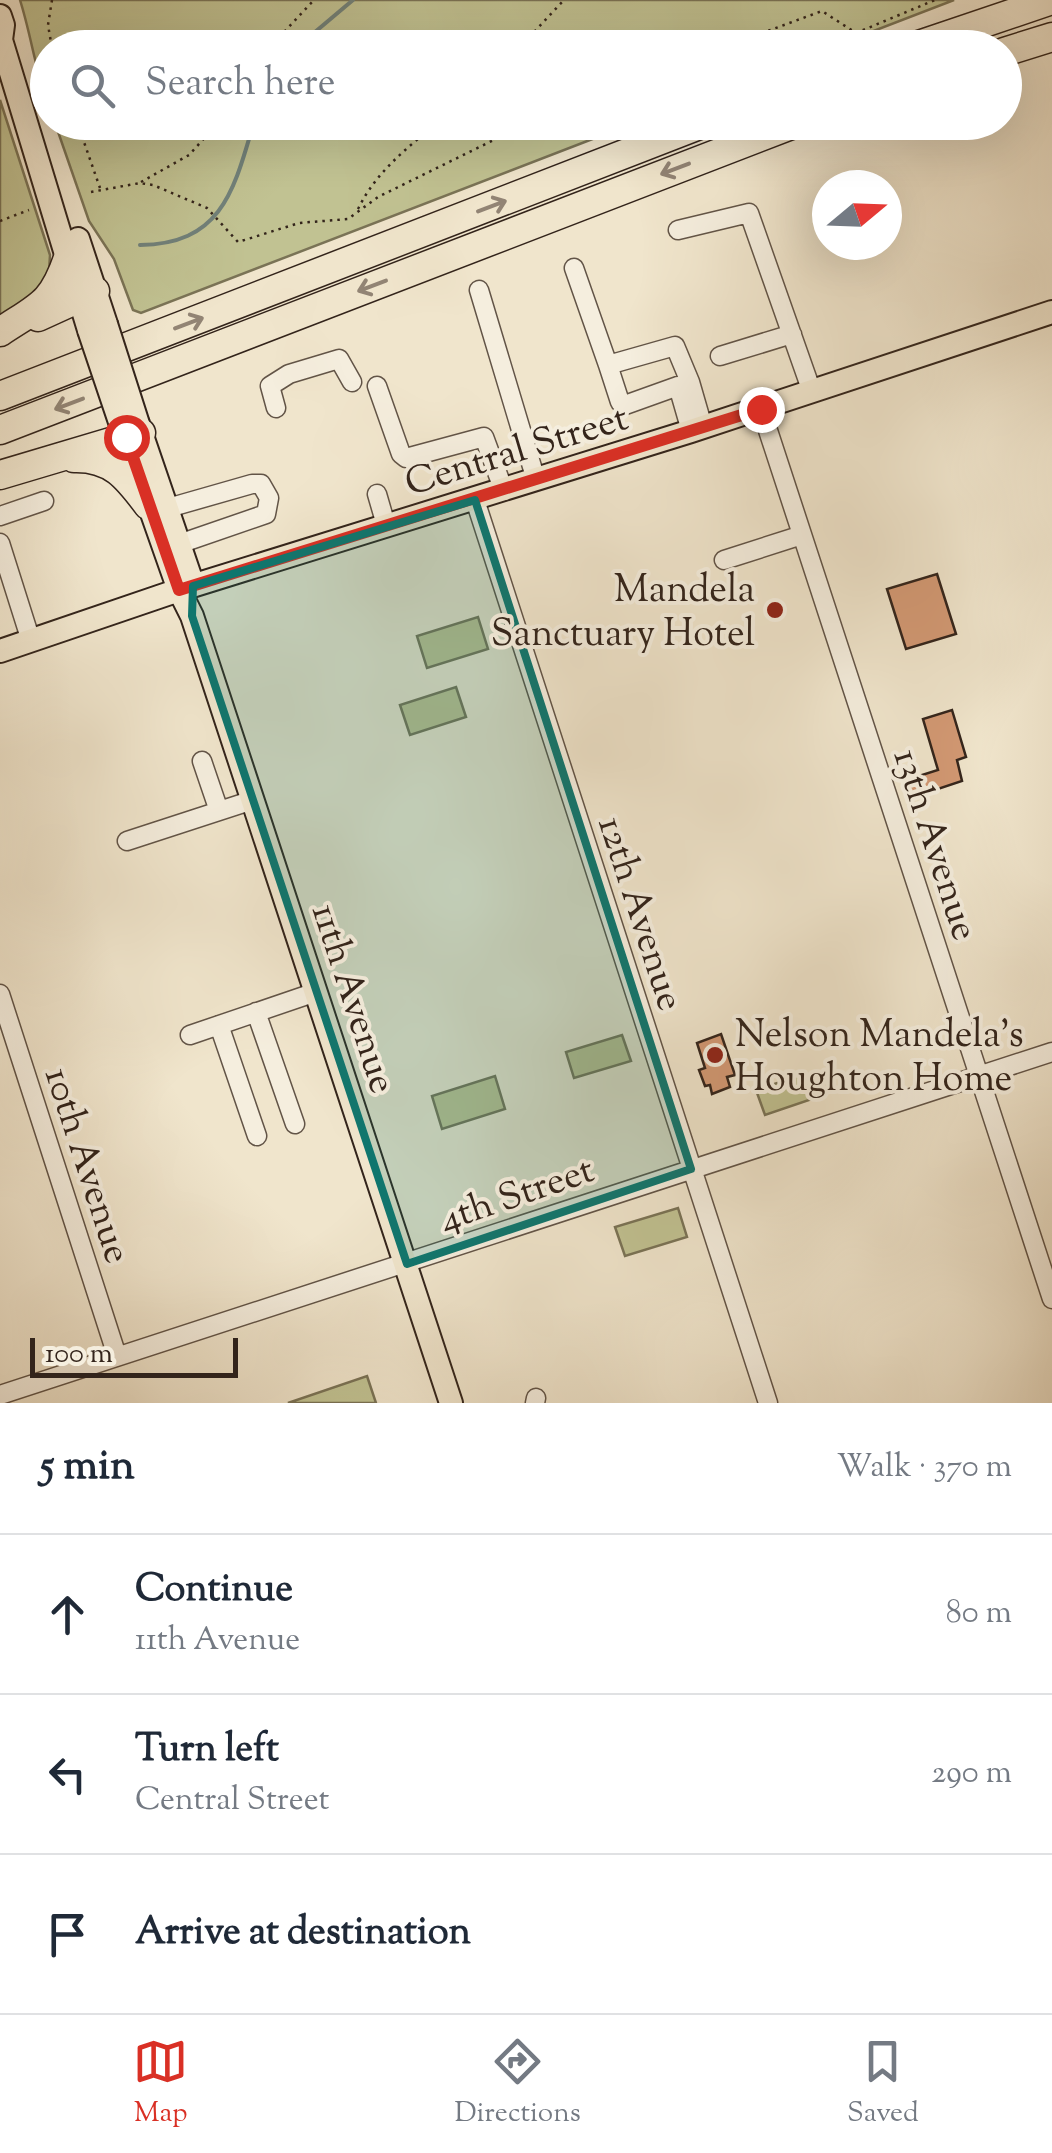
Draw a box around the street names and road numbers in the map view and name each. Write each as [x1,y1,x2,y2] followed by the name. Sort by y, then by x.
[399,393,635,512] street label: Central Street
[877,743,990,948] street label: 13th Avenue
[581,810,695,1018] street label: 12th Avenue
[295,898,407,1101] street label: 11th Avenue
[28,1061,142,1271] street label: 10th Avenue
[433,1145,602,1248] street label: 4th Street

